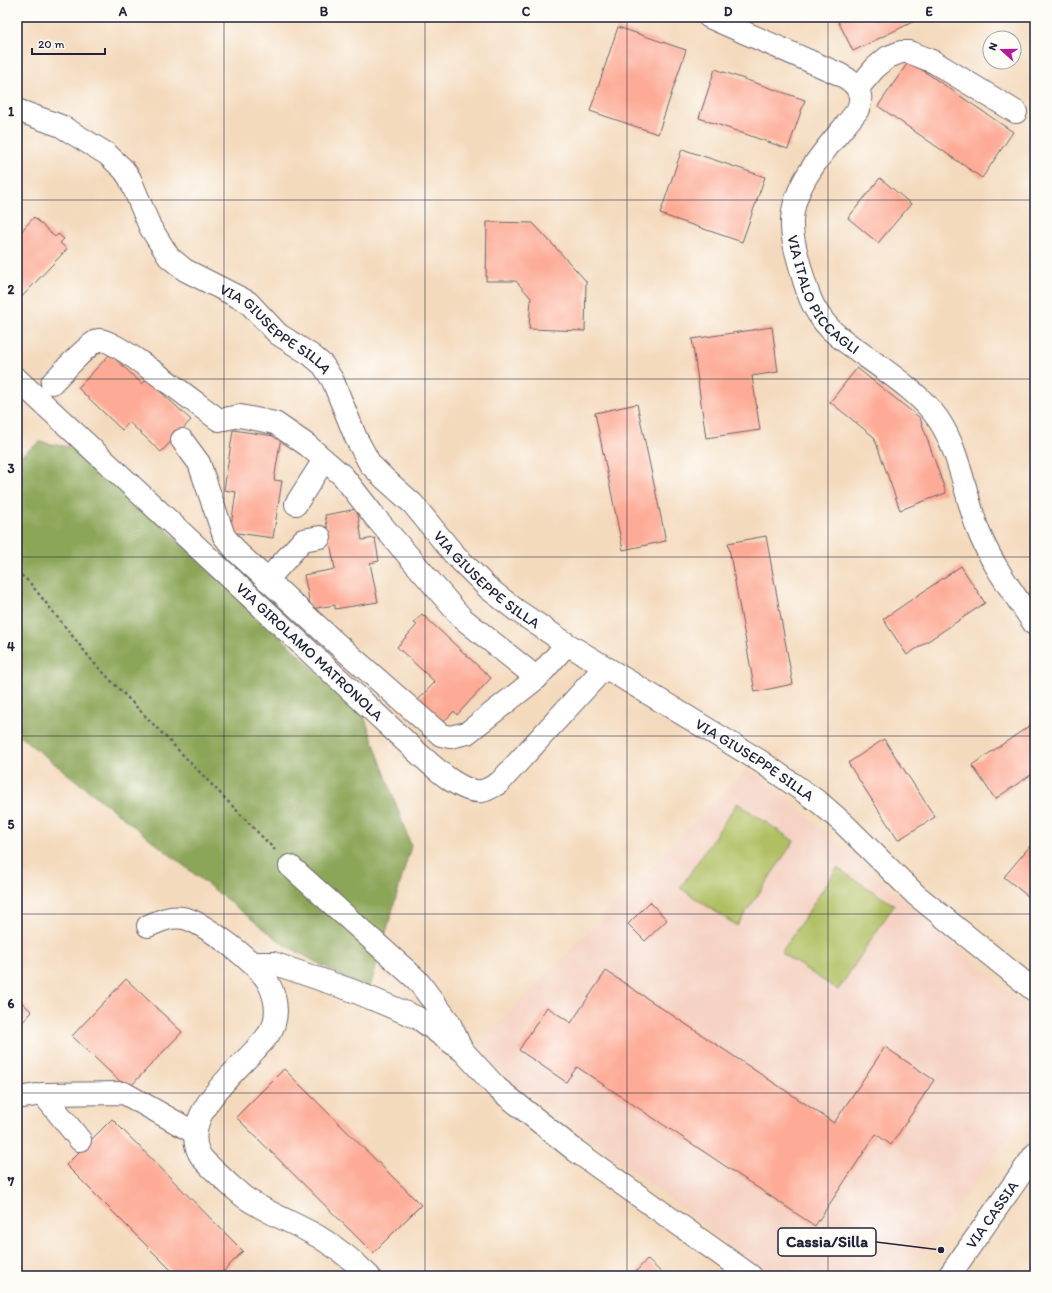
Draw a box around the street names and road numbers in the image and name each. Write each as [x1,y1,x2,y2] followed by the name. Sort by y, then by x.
[784,233,863,358] street label: VIA ITALO PICCAGLI
[217,280,335,378] street label: VIA GIUSEPPE SILLA
[430,527,544,633] street label: VIA GIUSEPPE SILLA
[232,579,387,725] street label: VIA GIROLAMO MATRONOLA
[692,715,818,805] street label: VIA GIUSEPPE SILLA
[962,1177,1022,1252] street label: VIA CASSIA

